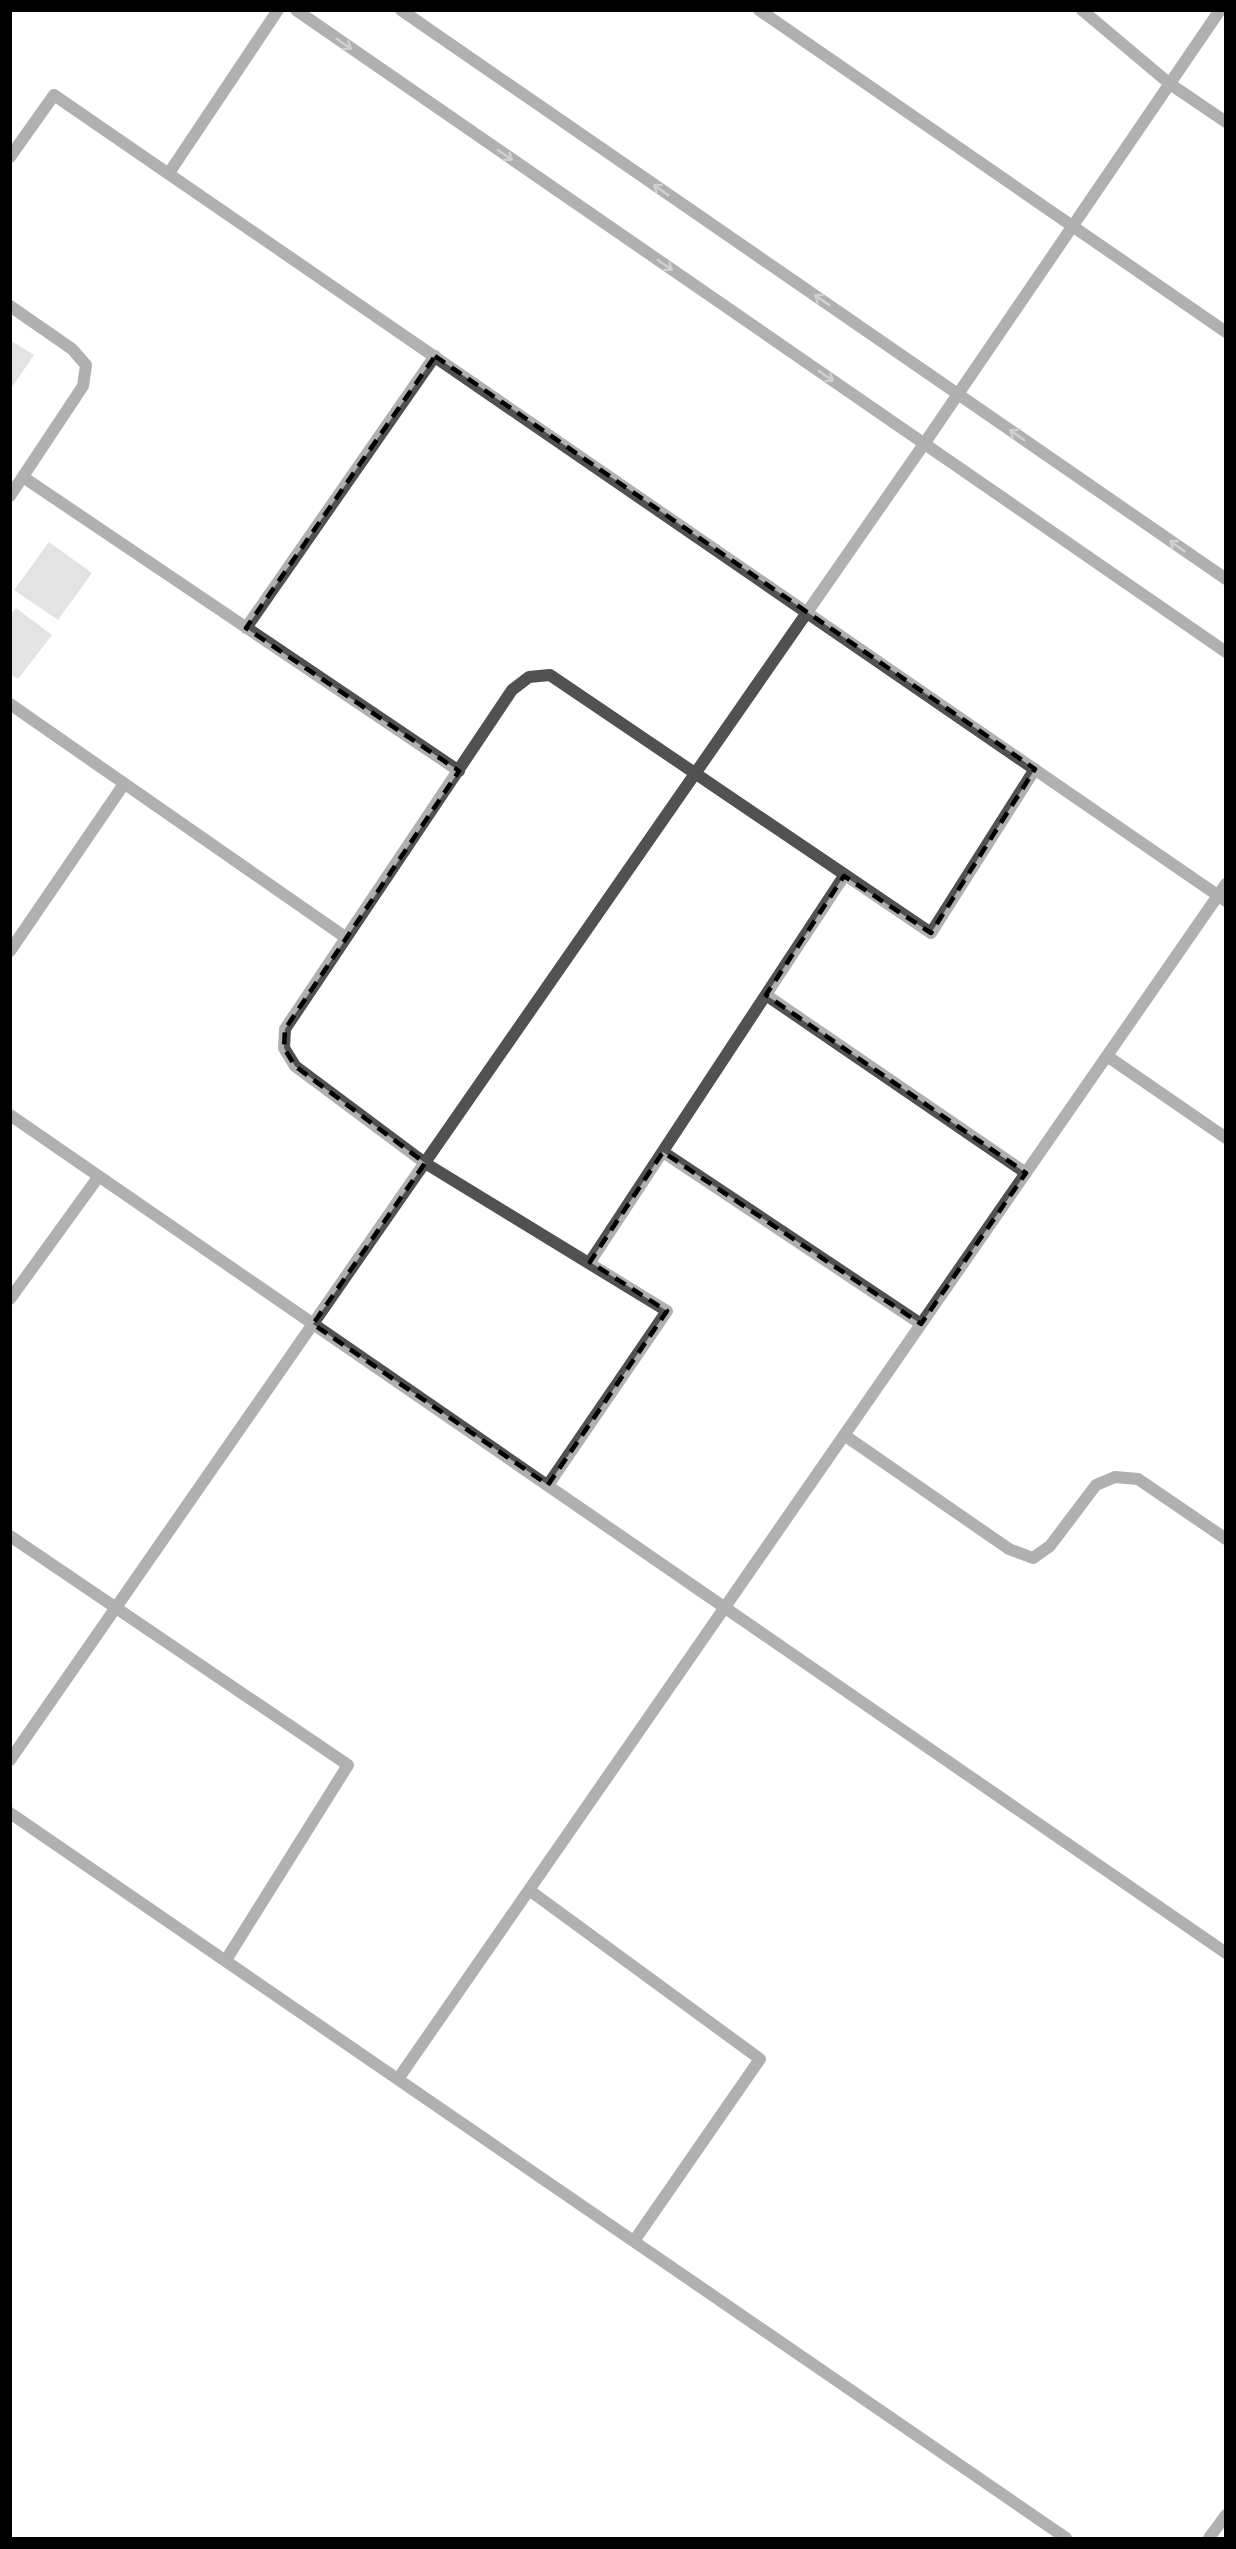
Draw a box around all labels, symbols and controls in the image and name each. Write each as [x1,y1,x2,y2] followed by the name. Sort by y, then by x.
[336,38,352,50] one-way arrow
[496,149,512,161] one-way arrow
[653,184,670,196] one-way arrow
[656,259,673,271] one-way arrow
[814,294,830,306] one-way arrow
[817,370,833,382] one-way arrow
[1009,429,1025,441] one-way arrow
[1169,539,1186,552] one-way arrow

